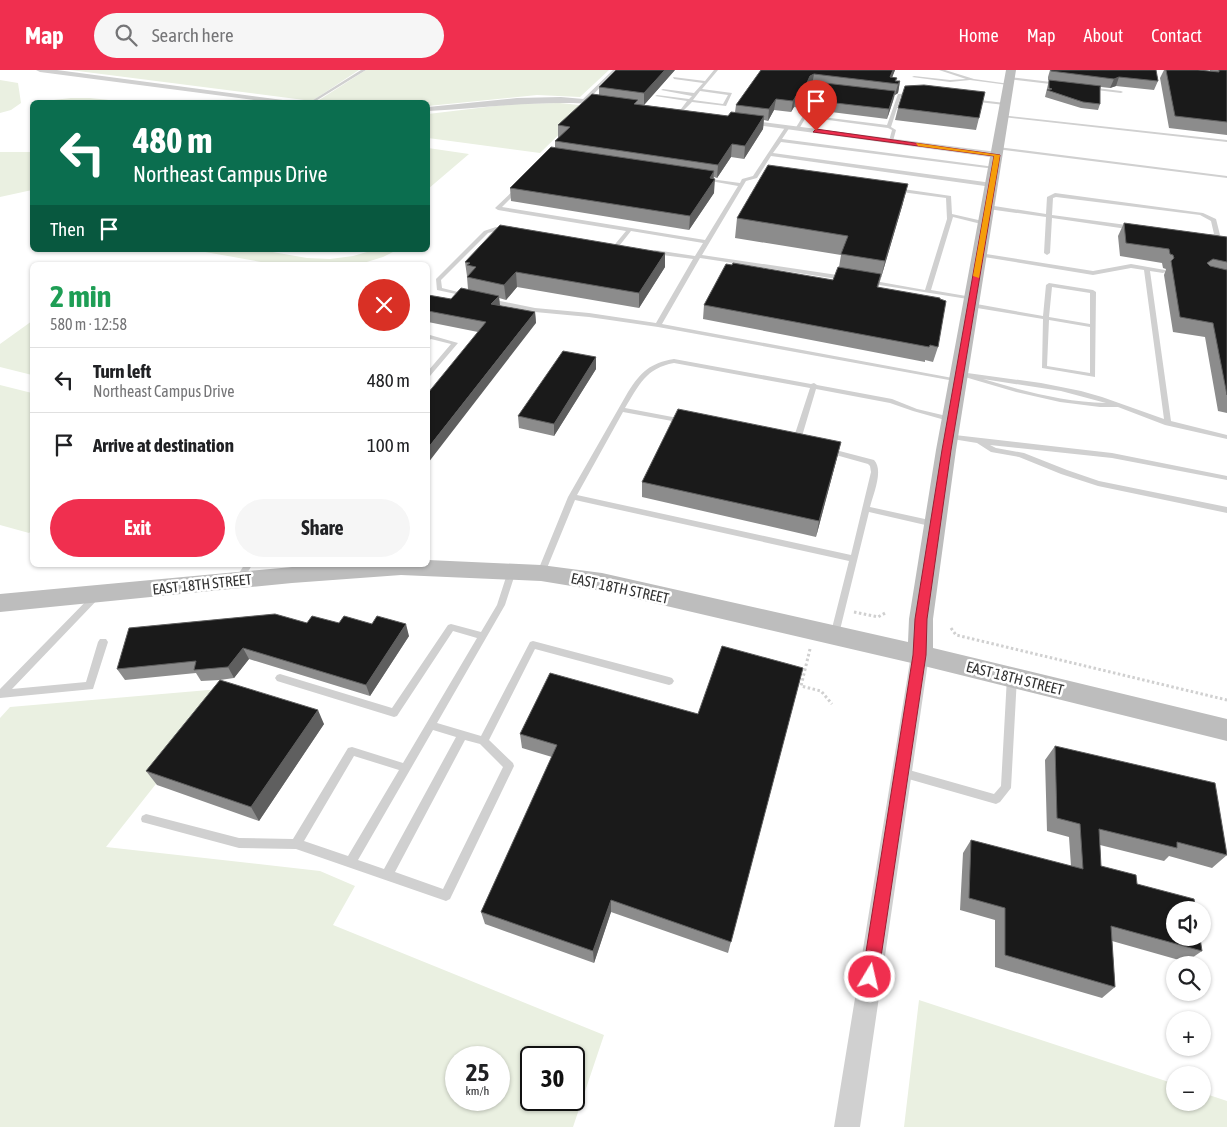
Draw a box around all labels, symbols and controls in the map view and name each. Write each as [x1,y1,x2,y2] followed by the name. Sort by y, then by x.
[94,13,444,58] search box
[112,21,140,49] icon: search
[25,22,64,49] text: Map
[152,24,234,46] text: Search here
[959,25,999,46] text: Home
[1027,25,1056,46] text: Map
[1084,25,1123,46] text: About
[1151,25,1202,46] text: Contact
[795,80,837,131] pin
[802,87,830,115] icon: arrive
[50,120,115,185] icon: left
[133,120,212,160] text: 480 m
[133,161,327,187] text: Northeast Campus Drive
[95,215,123,243] icon: arrive
[50,218,85,240] text: Then
[50,279,111,313] text: 2 min
[358,279,410,331] button: close
[50,315,127,333] text: 580 m · 12:58
[93,360,151,382] text: Turn left
[50,366,78,394] icon: left
[367,369,410,391] text: 480 m
[93,382,234,400] text: Northeast Campus Drive
[50,431,78,459] icon: arrive
[93,434,234,456] text: Arrive at destination
[367,434,410,456] text: 100 m
[50,499,225,557] button: Exit
[235,499,410,557] button: Share
[569,569,671,607] street label: EAST 18TH STREET
[151,570,253,598] street label: EAST 18TH STREET
[964,658,1066,698] street label: EAST 18TH STREET
[1166,901,1211,1111] map controls
[1166,901,1211,946] button: sound
[843,950,895,1002] position arrow
[1166,956,1211,1001] button: search
[1166,1011,1211,1056] button: +
[520,1046,585,1111] speed limit sign: 30
[466,1058,489,1086] text: 25
[1166,1066,1211,1111] button: −
[466,1084,489,1098] text: km/h

